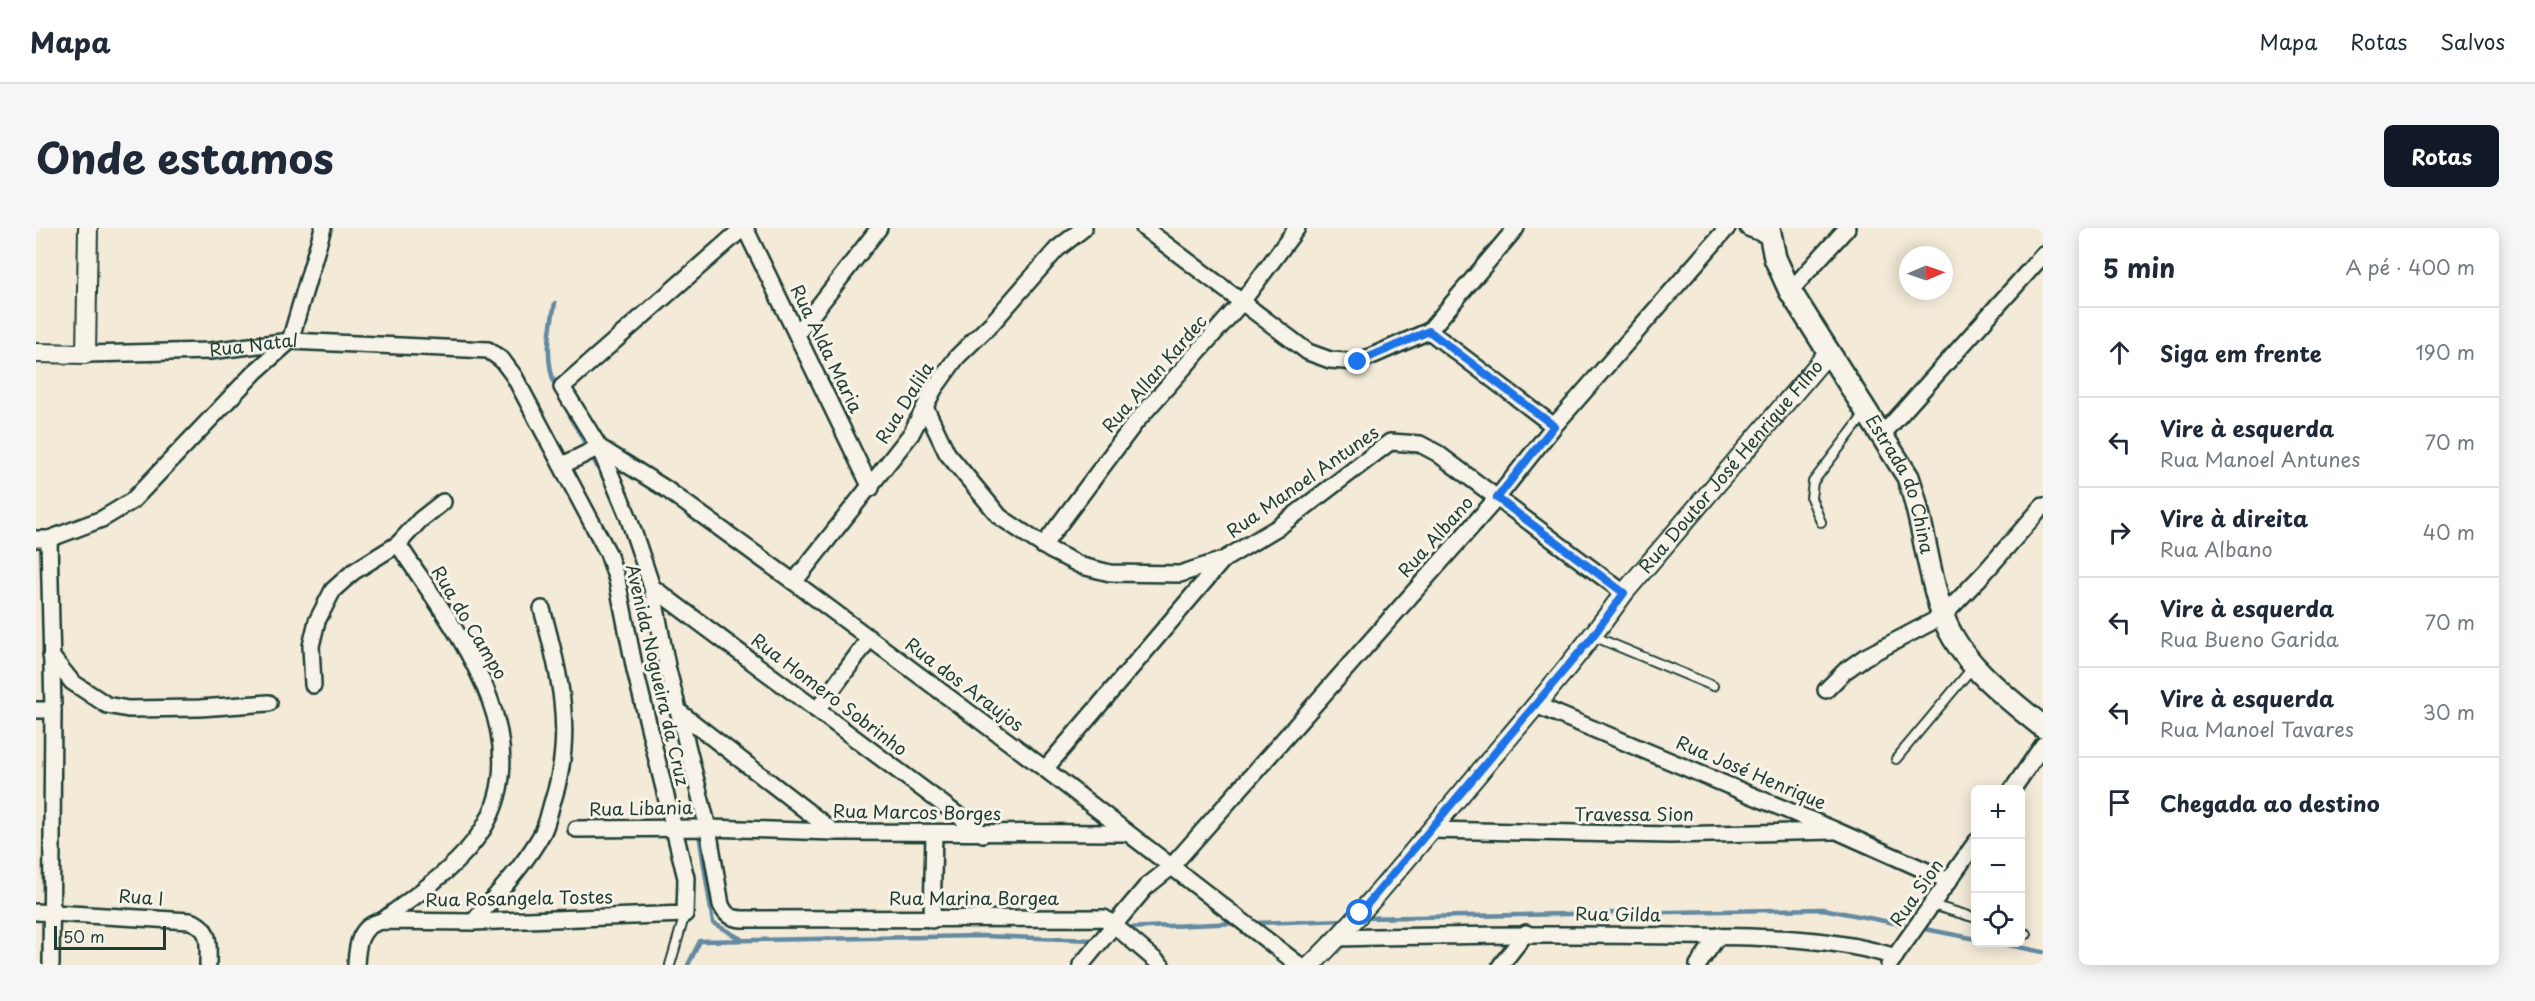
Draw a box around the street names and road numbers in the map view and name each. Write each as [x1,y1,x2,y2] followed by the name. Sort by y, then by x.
[784,279,870,418] street label: Rua Alda Maria
[1095,308,1213,438] street label: Rua Allan Kardec
[208,326,298,363] street label: Rua Natal
[1631,353,1829,579] street label: Rua Doutor José Henrique Filho
[868,356,940,448] street label: Rua Dalila
[1860,409,1942,557] street label: Estrada do China
[1221,418,1384,544] street label: Rua Manoel Antunes
[1391,489,1479,583] street label: Rua Albano
[426,560,515,684] street label: Rua do Campo
[620,561,697,789] street label: Avenida Nogueira da Cruz
[746,626,914,762] street label: Rua Homero Sobrinho
[900,630,1030,737] street label: Rua dos Araujos
[1672,728,1831,815] street label: Rua José Henrique
[589,793,693,822] street label: Rua Libania
[833,797,1001,826] street label: Rua Marcos Borges
[1574,800,1694,827] street label: Travessa Sion
[1883,853,1949,932] street label: Rua Sion
[118,881,164,912] street label: Rua I
[425,882,613,913] street label: Rua Rosangela Tostes
[889,884,1059,911] street label: Rua Marina Borgea
[1575,899,1661,928] street label: Rua Gilda

